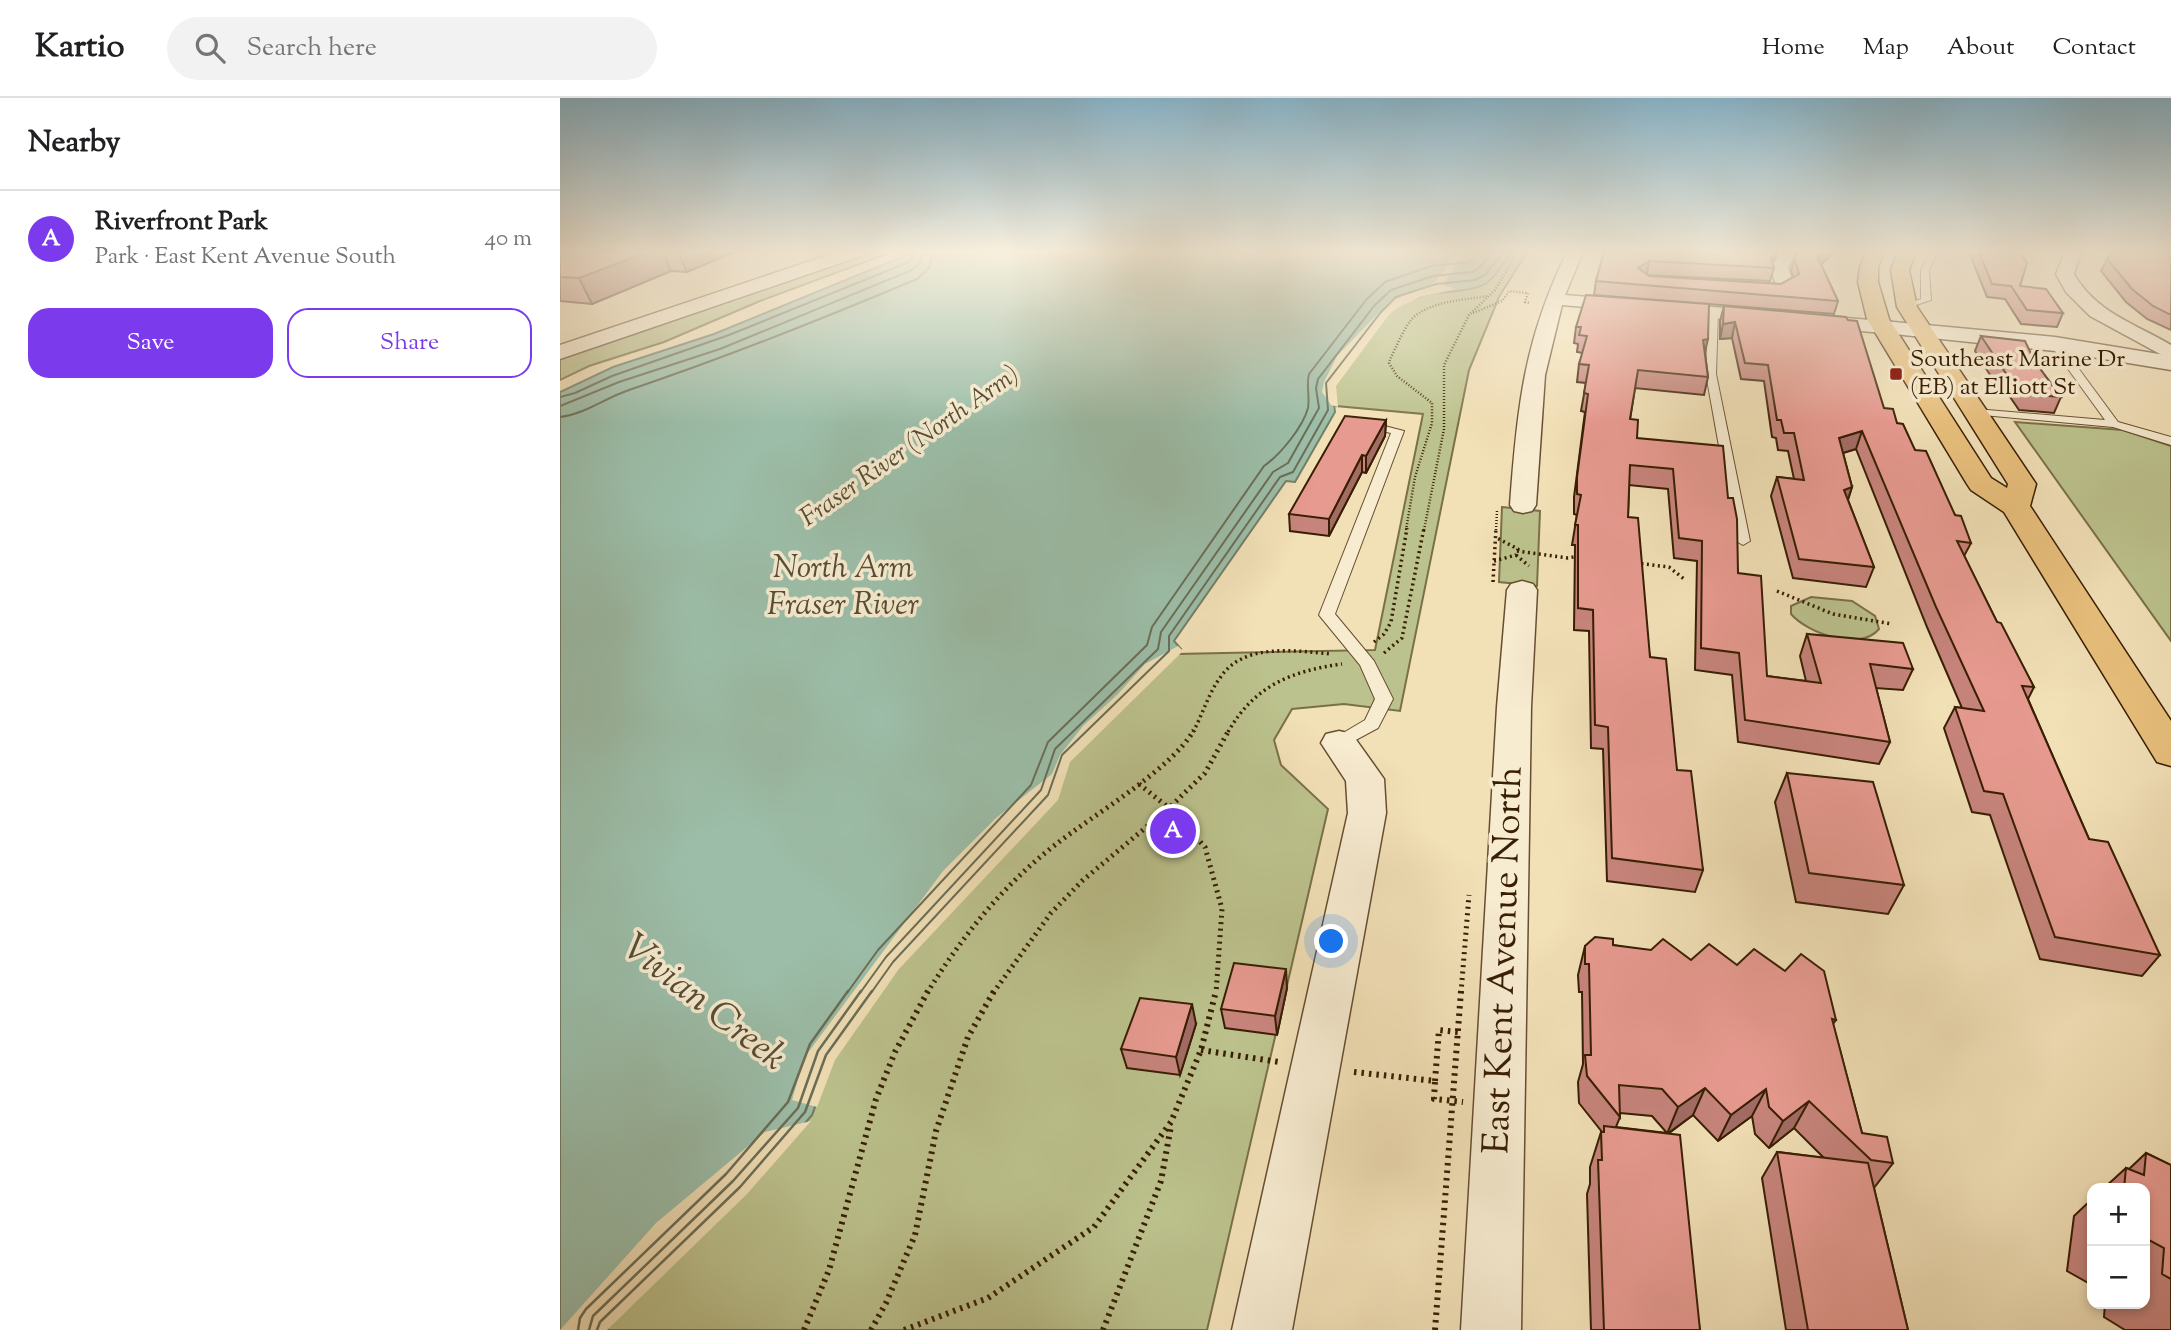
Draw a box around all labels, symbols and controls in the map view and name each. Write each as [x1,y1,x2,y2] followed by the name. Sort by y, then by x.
[167,17,657,80] search box
[35,24,125,72] text: Kartio
[191,29,229,67] icon: search
[247,30,377,67] text: Search here
[1762,31,1825,65] text: Home
[1863,31,1909,65] text: Map
[1947,31,2014,65] text: About
[2052,31,2136,65] text: Contact
[28,122,120,165] text: Nearby
[95,204,268,241] text: Riverfront Park
[42,223,60,256] text: A
[485,223,532,256] text: 40 m
[95,241,396,274] text: Park · East Kent Avenue South
[28,308,273,378] button: Save
[287,308,532,378] button: Share
[1910,343,2125,405] place label: Southeast Marine Dr (EB) at Elliott St
[793,357,1027,537] water label: Fraser River (North Arm)
[1888,366,1904,382] marker: Southeast Marine Dr (EB) at Elliott St
[767,546,919,629] water label: North Arm Fraser River
[1471,765,1539,1155] street label: East Kent Avenue North
[1150,805,1196,857] pin: A
[609,922,797,1086] water label: Vivian Creek
[1314,924,1348,958] your location
[2087,1183,2150,1309] map controls
[2087,1183,2150,1246] button: +
[2087,1246,2150,1309] button: −

